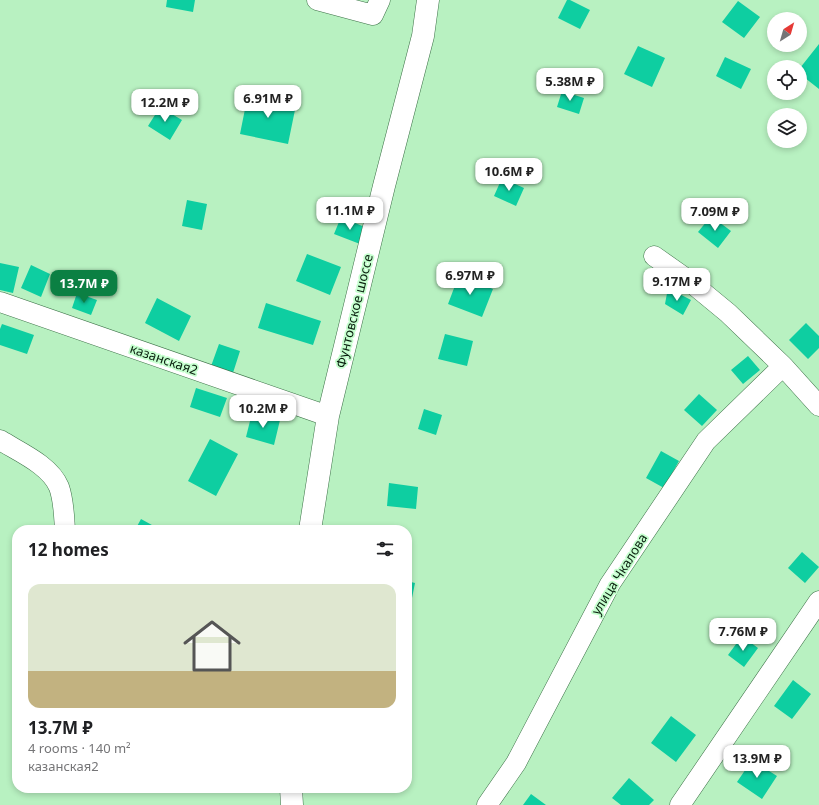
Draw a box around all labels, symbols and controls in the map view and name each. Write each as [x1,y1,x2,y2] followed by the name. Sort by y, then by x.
[767,12,807,52] north arrow
[767,12,807,148] map controls
[767,60,807,100] button: locate
[533,68,607,102] pin: 5.38M ₽
[545,72,595,90] text: 5.38M ₽
[231,85,305,119] pin: 6.91M ₽
[128,89,202,123] pin: 12.2M ₽
[243,89,293,107] text: 6.91M ₽
[140,93,190,111] text: 12.2M ₽
[767,108,807,148] button: layers
[472,158,546,192] pin: 10.6M ₽
[484,162,534,180] text: 10.6M ₽
[313,197,387,231] pin: 11.1M ₽
[678,198,752,232] pin: 7.09M ₽
[325,201,375,219] text: 11.1M ₽
[690,202,740,220] text: 7.09M ₽
[331,252,377,370] street label: Фунтовское шоссе
[433,262,507,296] pin: 6.97M ₽
[445,266,495,284] text: 6.97M ₽
[640,268,714,302] pin: 9.17M ₽
[47,270,121,304] pin: 13.7M ₽
[652,272,702,290] text: 9.17M ₽
[59,274,109,292] text: 13.7M ₽
[128,339,200,379] street label: казанская2
[226,395,300,429] pin: 10.2M ₽
[238,399,288,417] text: 10.2M ₽
[587,530,651,618] street label: улица Чкалова
[28,538,109,561] text: 12 homes
[374,538,396,560] icon: filters
[176,610,248,682] icon: home
[706,618,780,652] pin: 7.76M ₽
[718,622,768,640] text: 7.76M ₽
[28,716,93,739] text: 13.7M ₽
[28,739,131,757] text: 4 rooms · 140 m²
[720,745,794,779] pin: 13.9M ₽
[732,749,782,767] text: 13.9M ₽
[28,757,99,775] text: казанская2

